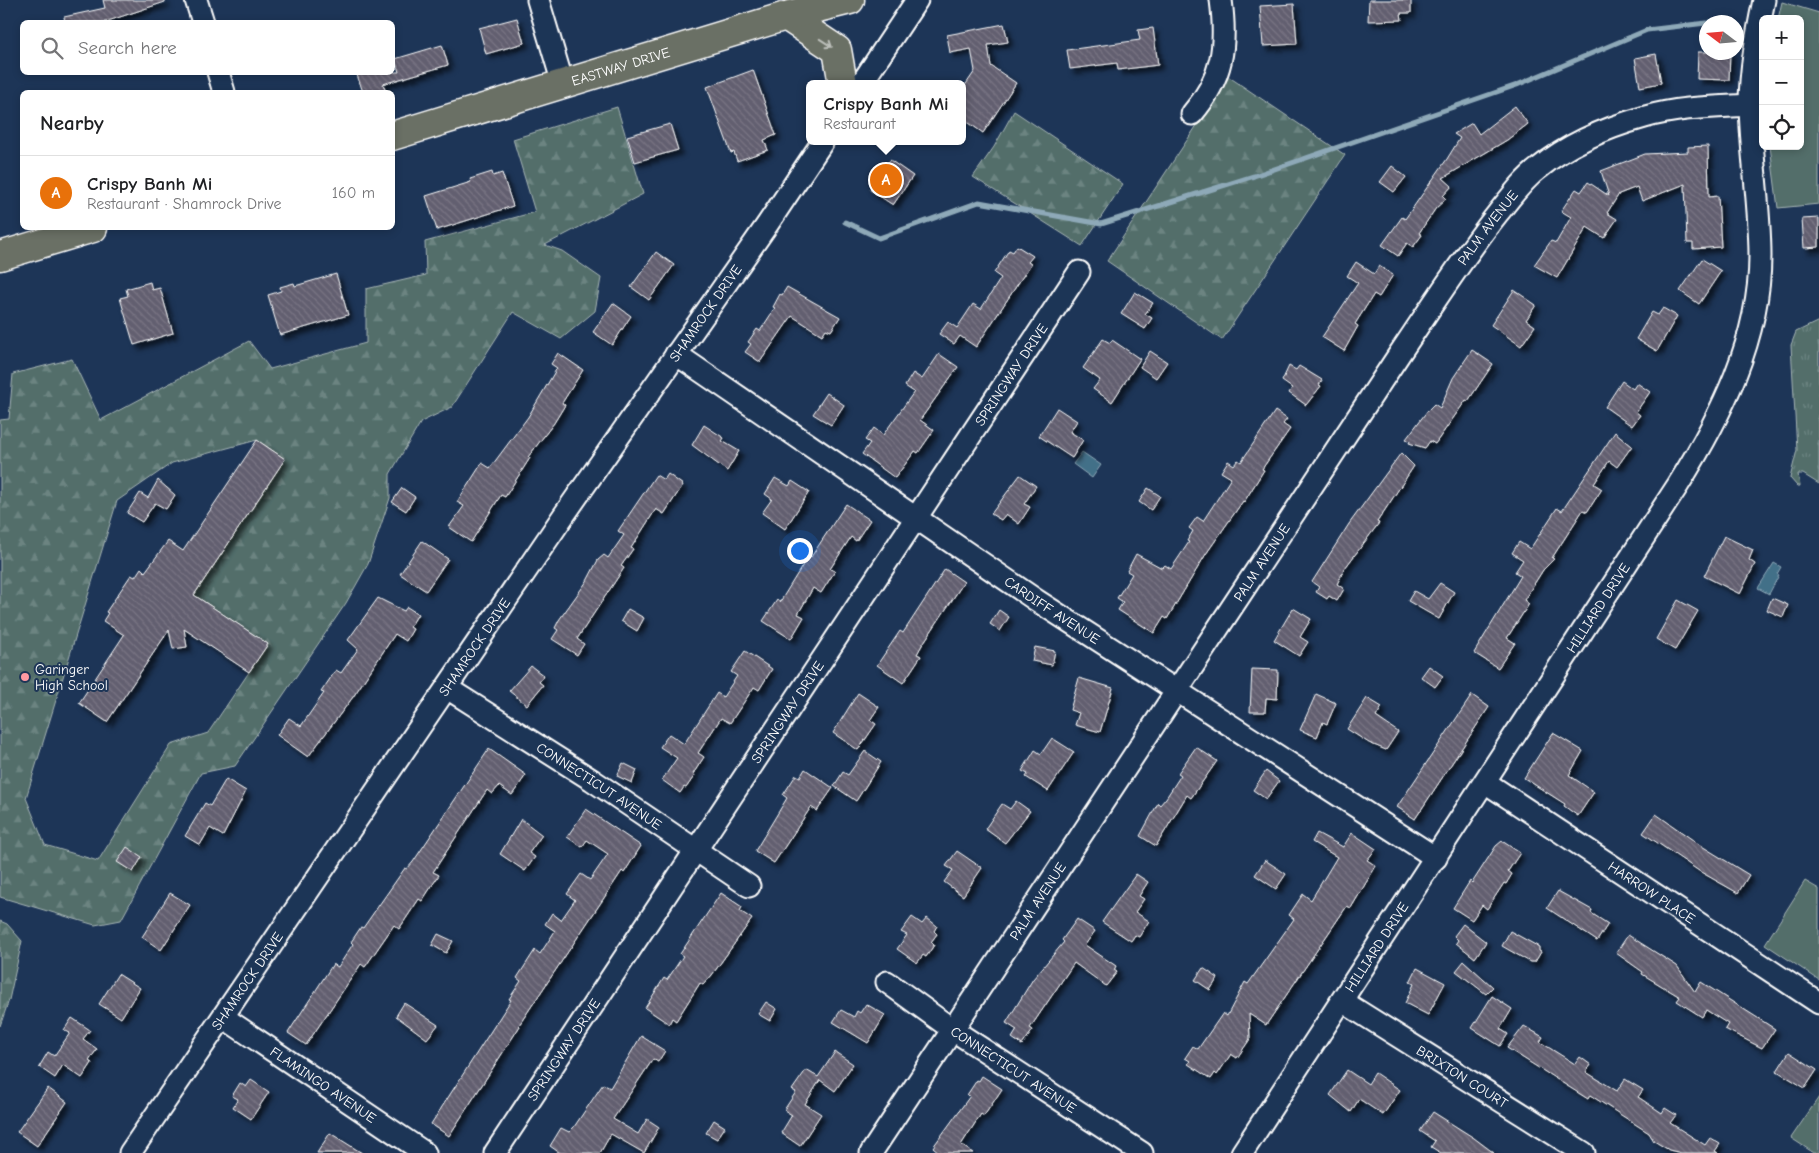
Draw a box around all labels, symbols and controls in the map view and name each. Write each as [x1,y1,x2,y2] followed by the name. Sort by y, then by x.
[1699,15,1744,60] north arrow
[1759,15,1804,150] map controls
[1759,15,1804,60] button: +
[20,20,395,75] search box
[38,34,66,62] icon: search
[78,37,177,59] text: Search here
[818,38,832,48] one-way arrow
[569,43,672,89] street label: EASTWAY DRIVE
[1759,60,1804,105] button: −
[806,80,966,145] popup
[823,93,949,115] text: Crispy Banh Mi
[1759,105,1804,150] button: locate
[40,111,104,135] text: Nearby
[823,115,896,133] text: Restaurant
[870,161,902,199] pin: A
[87,173,212,195] text: Crispy Banh Mi
[52,184,60,202] text: A
[332,184,375,202] text: 160 m
[1454,187,1521,268] street label: PALM AVENUE
[87,195,281,213] text: Restaurant · Shamrock Drive
[665,261,745,365] street label: SHAMROCK DRIVE
[971,320,1051,429] street label: SPRINGWAY DRIVE
[1230,520,1293,605] street label: PALM AVENUE
[787,538,813,564] your location
[1562,560,1633,656] street label: HILLIARD DRIVE
[1001,572,1103,647] street label: CARDIFF AVENUE
[435,595,514,699] street label: SHAMROCK DRIVE
[747,658,827,766] street label: SPRINGWAY DRIVE
[35,661,108,694] place label: Garinger High School
[19,671,31,683] marker: Garinger High School
[533,739,665,833] street label: CONNECTICUT AVENUE
[1605,858,1698,927] street label: HARROW PLACE
[1006,859,1069,943] street label: PALM AVENUE
[1341,899,1412,995] street label: HILLIARD DRIVE
[208,929,286,1033] street label: SHAMROCK DRIVE
[524,995,603,1104] street label: SPRINGWAY DRIVE
[948,1022,1080,1117] street label: CONNECTICUT AVENUE
[1413,1042,1512,1112] street label: BRIXTON COURT
[267,1043,380,1126] street label: FLAMINGO AVENUE

